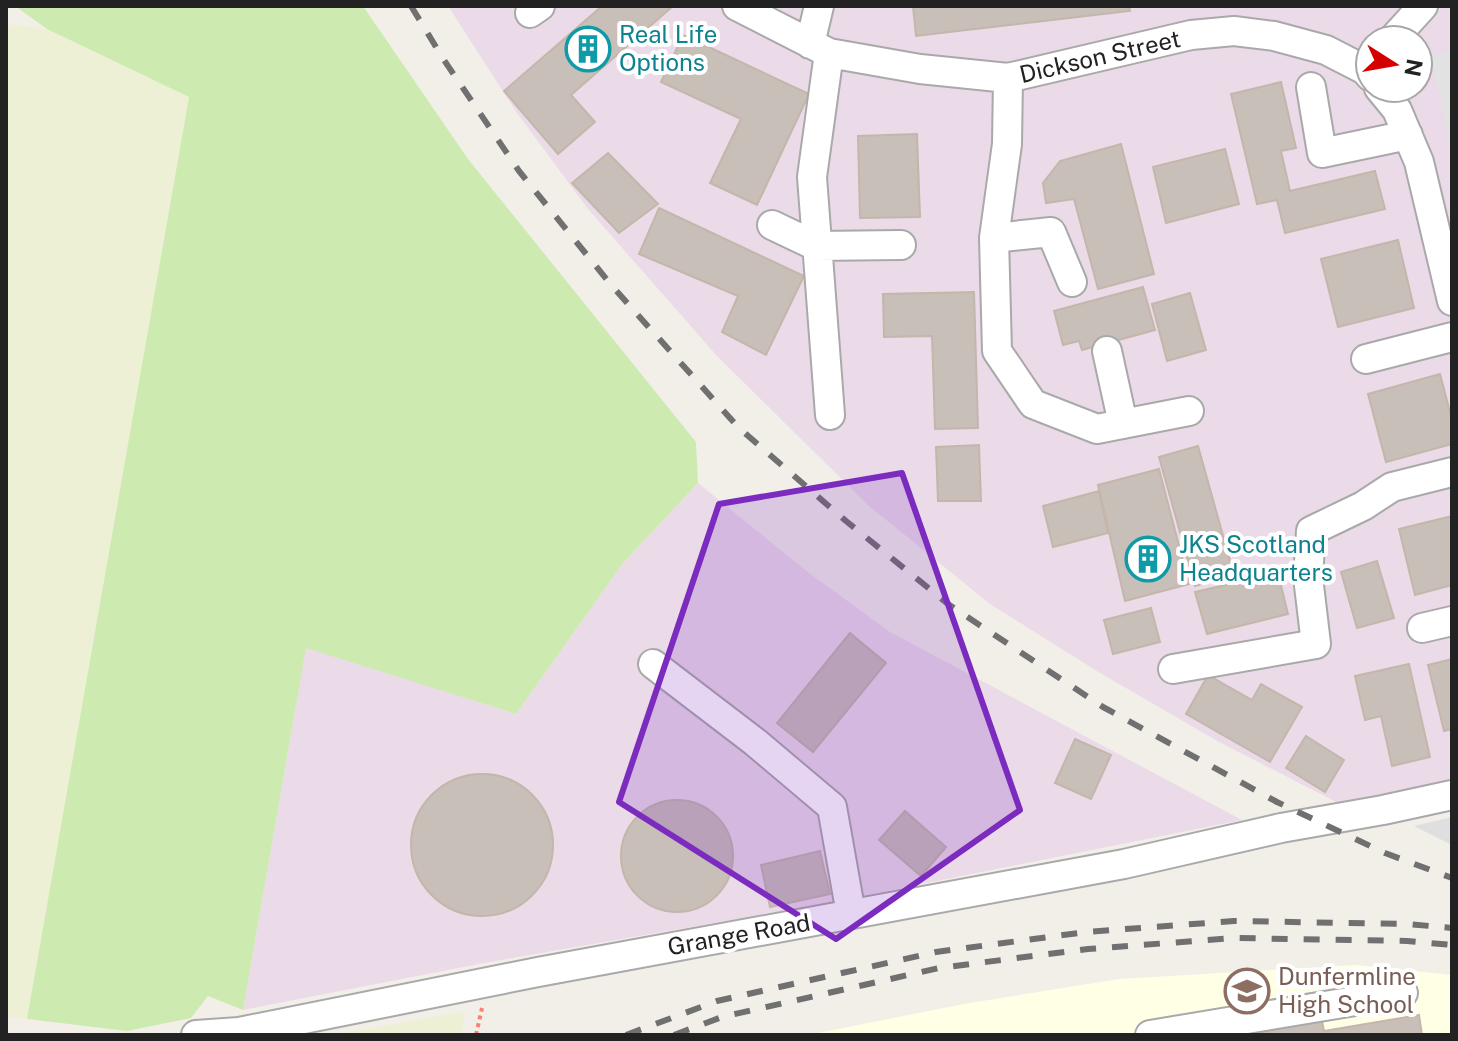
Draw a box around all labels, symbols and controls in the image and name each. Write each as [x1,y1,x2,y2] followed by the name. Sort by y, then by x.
[619,20,717,76] place label: Real Life Options
[1017,24,1183,88] street label: Dickson Street
[1354,24,1434,104] north arrow
[564,25,612,73] building icon: Real Life Options
[1399,57,1428,79] text: N
[1179,530,1333,586] place label: JKS Scotland Headquarters
[1124,535,1172,583] building icon: JKS Scotland Headquarters
[665,908,812,960] street label: Grange Road
[1278,962,1416,1018] place label: Dunfermline High School
[1223,967,1271,1015] school or university icon: Dunfermline High School

